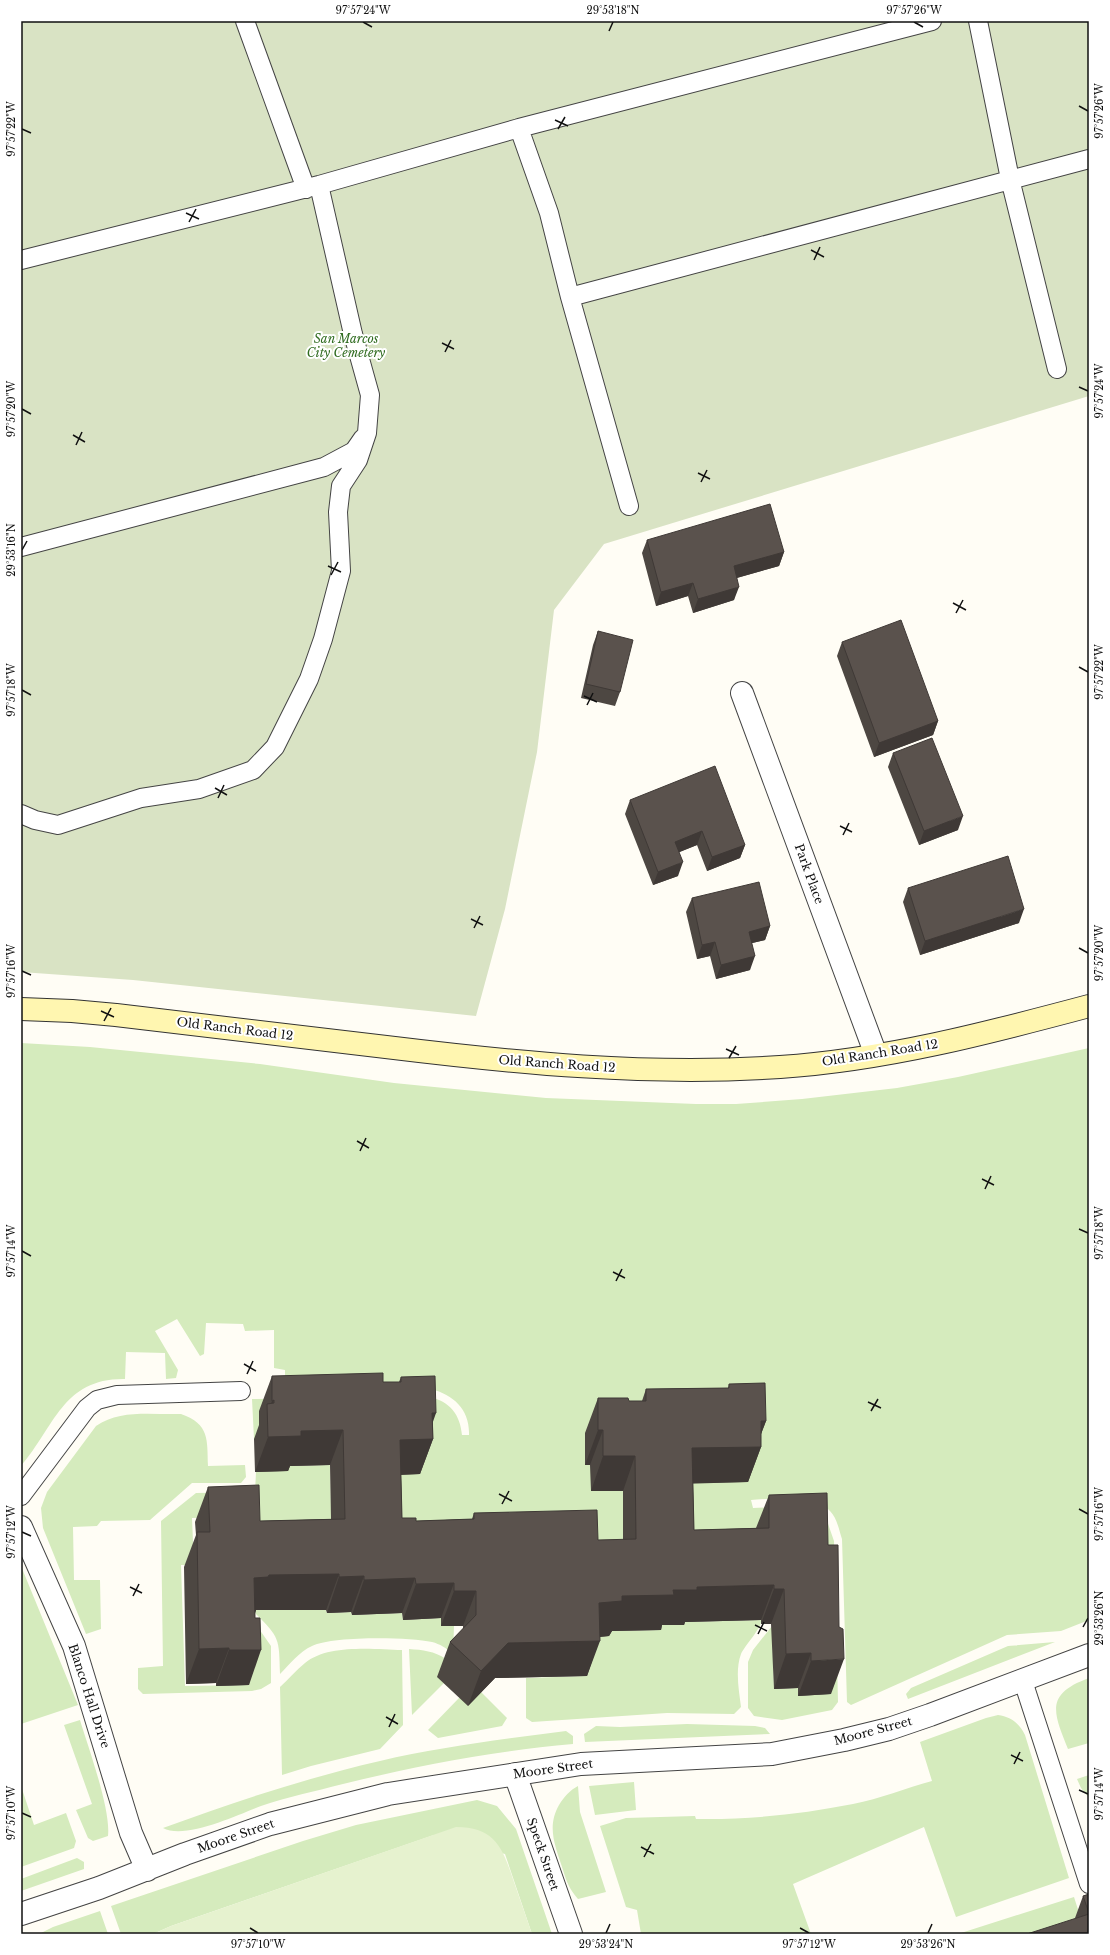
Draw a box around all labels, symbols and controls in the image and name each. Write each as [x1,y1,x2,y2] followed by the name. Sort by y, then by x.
[336,4,391,17] text: 97°57'24"W
[586,4,640,17] text: 29°53'18"N
[886,4,942,17] text: 97°57'26"W
[1093,83,1106,139] text: 97°57'26"W
[5,101,18,157] text: 97°57'22"W
[307,331,386,360] park label: San Marcos City Cemetery
[1093,363,1106,418] text: 97°57'24"W
[5,381,18,437] text: 97°57'20"W
[5,523,18,577] text: 29°53'16"N
[1093,644,1106,700] text: 97°57'22"W
[5,663,18,717] text: 97°57'18"W
[792,842,827,906] street label: Park Place
[1093,925,1106,981] text: 97°57'20"W
[5,944,18,998] text: 97°57'16"W
[176,1014,294,1043] street label: Old Ranch Road 12
[821,1036,939,1069] street label: Old Ranch Road 12
[498,1052,616,1075] street label: Old Ranch Road 12
[1093,1206,1106,1260] text: 97°57'18"W
[5,1224,18,1278] text: 97°57'14"W
[1093,1487,1106,1541] text: 97°57'16"W
[5,1505,18,1559] text: 97°57'12"W
[1093,1590,1106,1646] text: 29°53'26"N
[65,1642,113,1750] street label: Blanco Hall Drive
[832,1713,914,1748] street label: Moore Street
[512,1755,594,1782] street label: Moore Street
[1093,1767,1106,1821] text: 97°57'14"W
[5,1785,18,1840] text: 97°57'10"W
[195,1815,277,1856] street label: Moore Street
[524,1816,563,1893] street label: Speck Street
[231,1938,286,1951] text: 97°57'10"W
[579,1938,633,1951] text: 29°53'24"N
[782,1938,836,1951] text: 97°57'12"W
[900,1938,956,1951] text: 29°53'26"N

